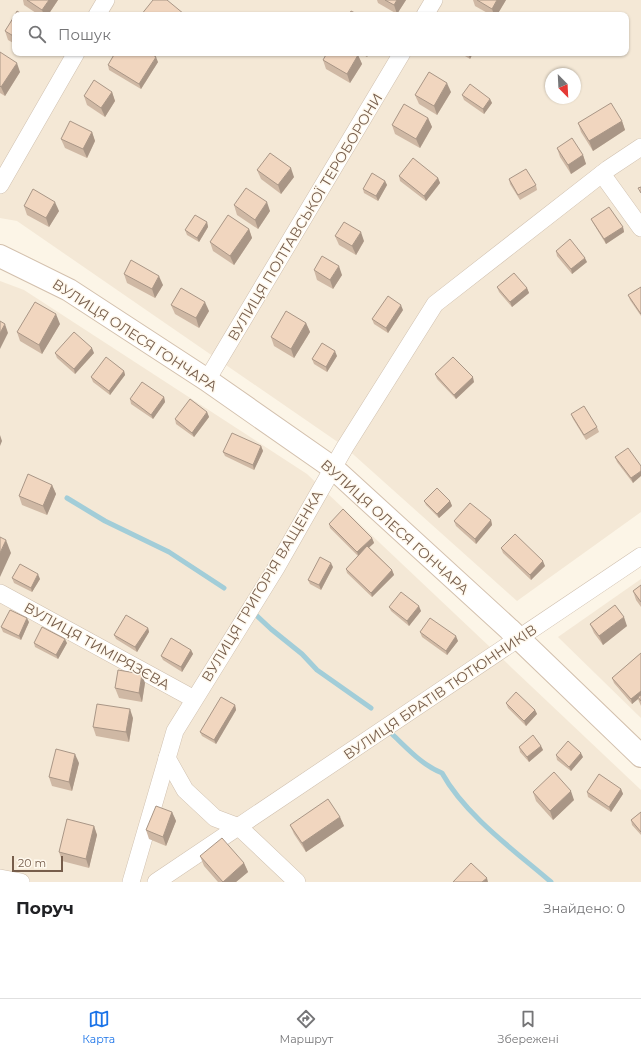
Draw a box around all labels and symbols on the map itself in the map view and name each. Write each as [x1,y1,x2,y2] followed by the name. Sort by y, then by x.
[545,68,581,104] north arrow
[224,90,386,344] street label: ВУЛИЦЯ ПОЛТАВСЬКОЇ ТЕРОБОРОНИ
[49,275,221,396] street label: ВУЛИЦЯ ОЛЕСЯ ГОНЧАРА
[317,456,473,599] street label: ВУЛИЦЯ ОЛЕСЯ ГОНЧАРА
[198,486,327,685] street label: ВУЛИЦЯ ГРИГОРІЯ ВАЩЕНКА
[21,598,174,694] street label: ВУЛИЦЯ ТИМІРЯЗЄВА
[340,620,540,764] street label: ВУЛИЦЯ БРАТІВ ТЮТЮННИКІВ
[12,854,63,873] scale bar

